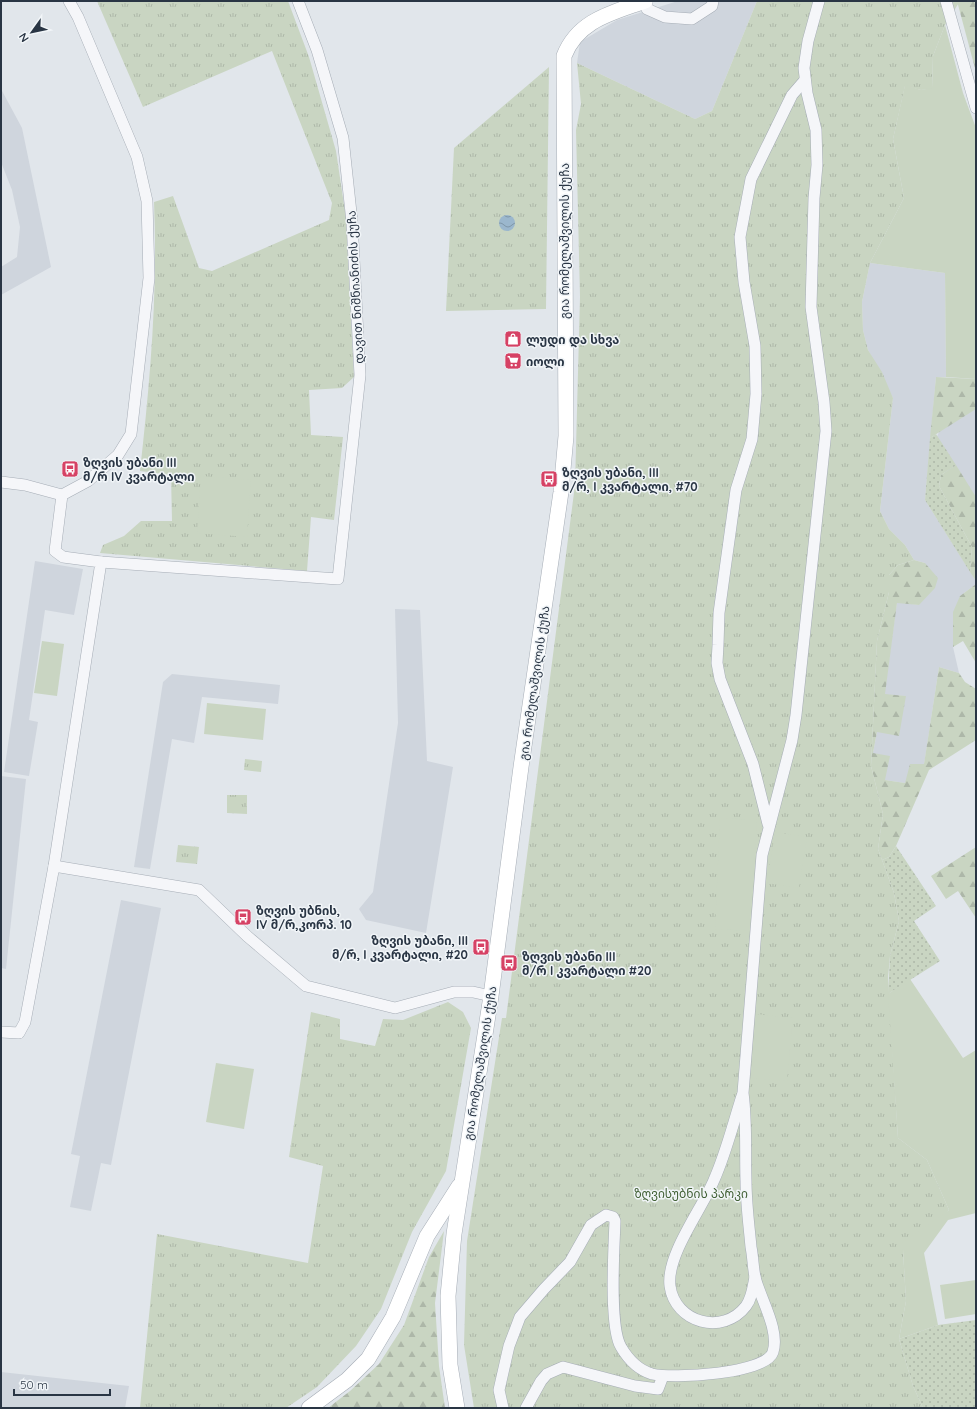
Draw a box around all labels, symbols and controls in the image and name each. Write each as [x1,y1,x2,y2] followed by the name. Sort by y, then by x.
[12,12,52,52] north arrow
[16,30,32,45] text: N
[557,163,573,319] street label: გია რომელაშვილის ქუჩა
[343,210,368,364] street label: დავით ნიშნიანიძის ქუჩა
[503,329,523,349] shop icon: ლუდი და სხვა
[526,332,619,348] place label: ლუდი და სხვა
[503,351,523,371] supermarket icon: იოლი
[526,354,565,370] place label: იოლი
[83,455,195,485] place label: ზღვის უბანი III მ/რ IV კვარტალი
[60,459,80,479] bus stop icon: ზღვის უბანი III მ/რ IV კვარტალი
[562,465,698,495] place label: ზღვის უბანი, III მ/რ, I კვარტალი, #70
[539,469,559,489] bus stop icon: ზღვის უბანი, III მ/რ, I კვარტალი, #70
[516,605,553,761] street label: გია რომელაშვილის ქუჩა
[256,903,352,932] place label: ზღვის უბნის, IV მ/რ,კორპ. 10
[233,907,253,927] bus stop icon: ზღვის უბნის, IV მ/რ,კორპ. 10
[332,933,468,963] place label: ზღვის უბანი, III მ/რ, I კვარტალი, #20
[471,937,491,957] bus stop icon: ზღვის უბანი, III მ/რ, I კვარტალი, #20
[522,949,651,979] place label: ზღვის უბანი III მ/რ I კვარტალი #20
[499,953,519,973] bus stop icon: ზღვის უბანი III მ/რ I კვარტალი #20
[460,985,501,1141] street label: გია რომელაშვილის ქუჩა
[634,1186,748,1202] park label: ზღვისუბნის პარკი
[14,1371,110,1397] scale bar
[20,1377,48,1392] text: 50 m

